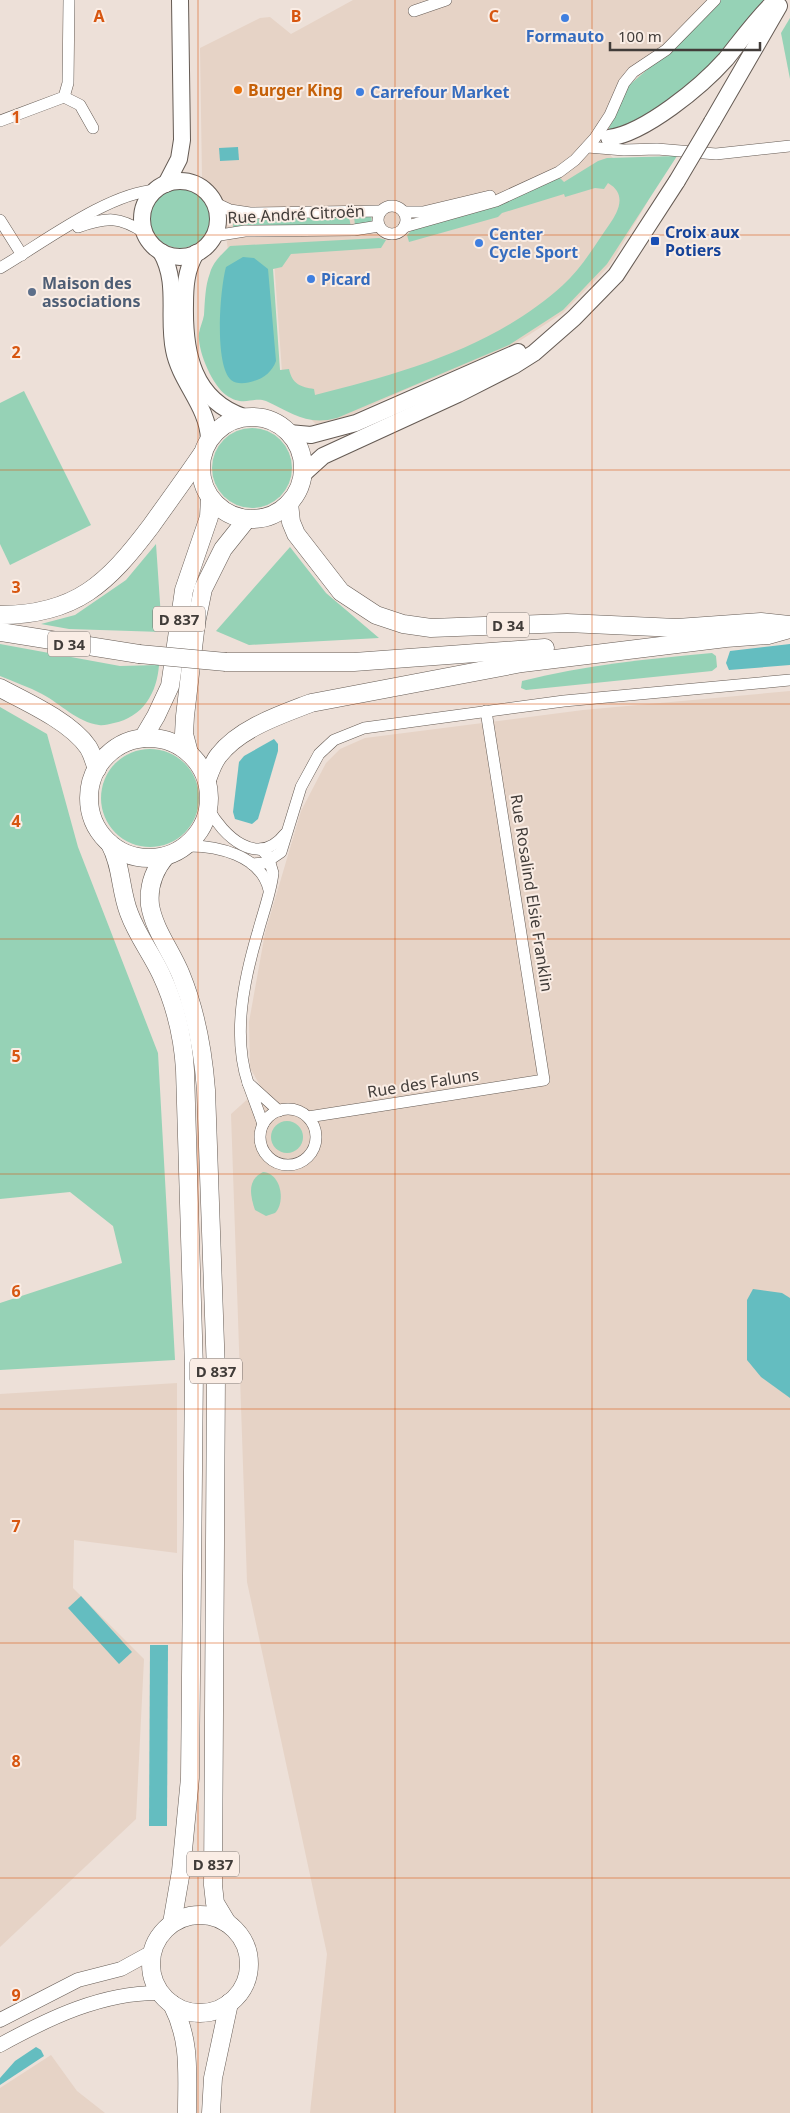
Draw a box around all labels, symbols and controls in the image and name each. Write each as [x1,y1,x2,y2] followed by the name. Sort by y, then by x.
[93,5,105,27] text: A
[291,5,301,27] text: B
[489,5,499,27] text: C
[559,12,571,24] marker: Formauto
[610,20,760,52] scale bar
[526,25,604,47] place label: Formauto
[618,26,662,46] text: 100 m
[248,79,343,101] place label: Burger King
[370,81,510,103] place label: Carrefour Market
[232,84,244,96] marker: Burger King
[354,86,366,98] marker: Carrefour Market
[11,106,21,128] text: 1
[227,199,365,229] street label: Rue André Citroën
[665,221,740,261] place label: Croix aux Potiers
[489,223,578,263] place label: Center Cycle Sport
[649,235,661,247] marker: Croix aux Potiers
[473,237,485,249] marker: Center Cycle Sport
[321,268,371,290] place label: Picard
[42,272,140,312] place label: Maison des associations
[305,273,317,285] marker: Picard
[26,286,38,298] marker: Maison des associations
[11,341,21,363] text: 2
[11,576,21,598] text: 3
[153,606,205,632] road number: D 837
[487,612,529,638] road number: D 34
[48,632,90,656] road number: D 34
[506,793,558,993] street label: Rue Rosalind Elsie Franklin
[11,810,21,832] text: 4
[11,1045,21,1067] text: 5
[366,1063,480,1103] street label: Rue des Faluns
[11,1280,21,1302] text: 6
[190,1358,242,1384] road number: D 837
[11,1515,21,1537] text: 7
[11,1750,21,1772] text: 8
[187,1852,239,1876] road number: D 837
[11,1984,21,2006] text: 9

